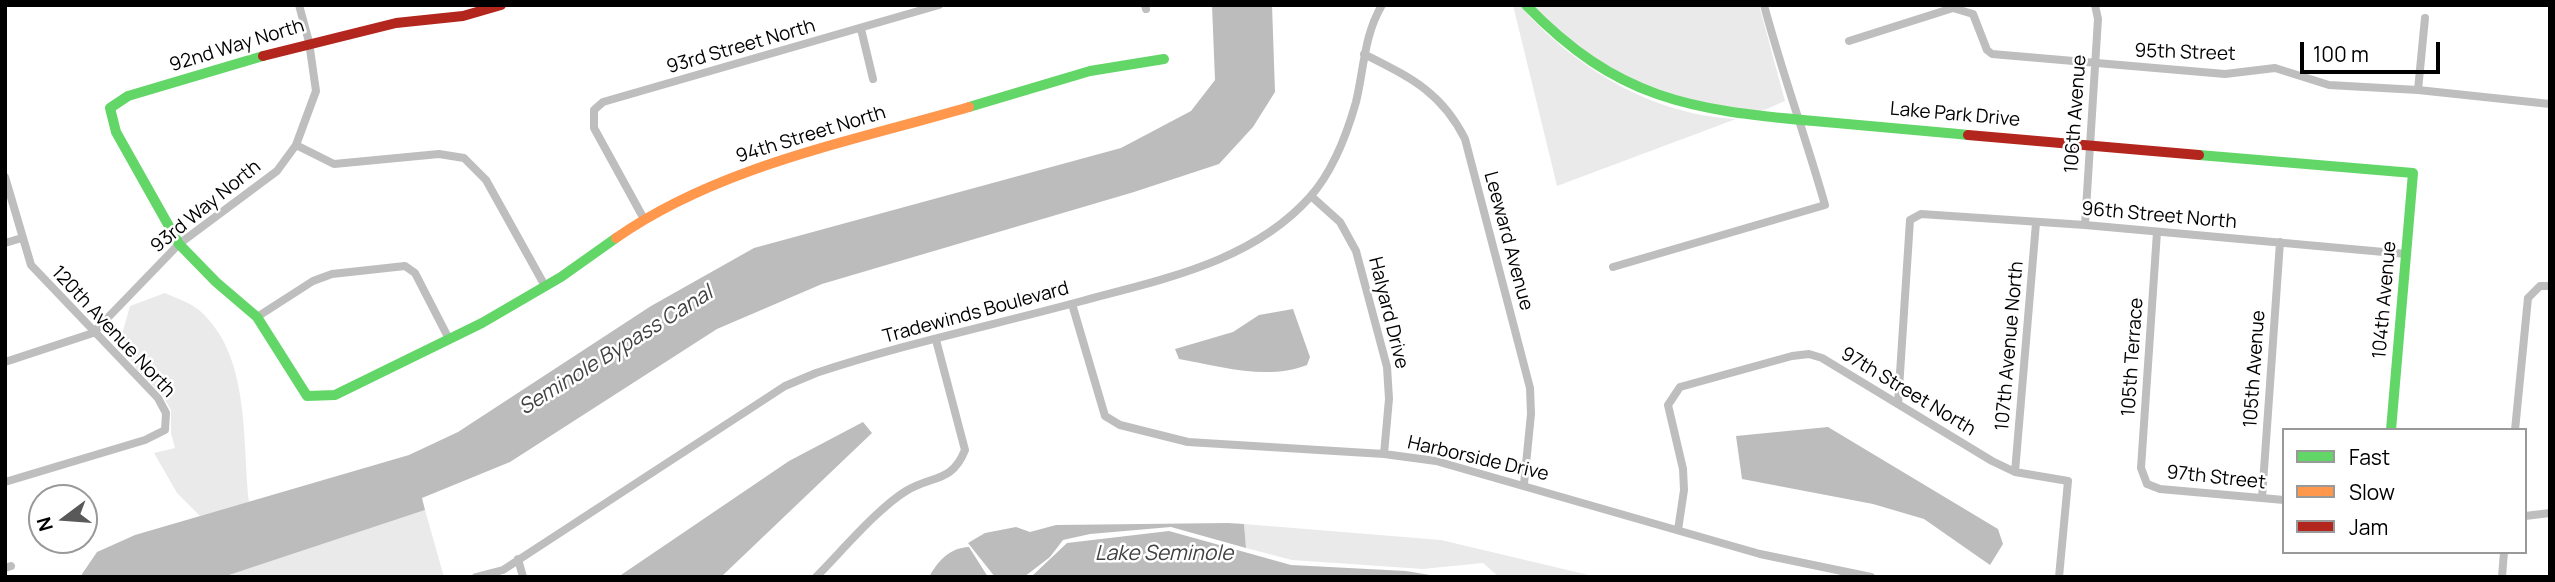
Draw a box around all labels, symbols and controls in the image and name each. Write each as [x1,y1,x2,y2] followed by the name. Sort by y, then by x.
[167,15,307,77] street label: 92nd Way North
[664,15,818,79] street label: 93rd Street North
[2303,28,2443,72] scale bar
[2134,40,2236,66] street label: 95th Street
[2313,40,2369,68] text: 100 m
[2060,54,2092,174] street label: 106th Avenue
[1889,98,2021,132] street label: Lake Park Drive
[733,101,889,169] street label: 94th Street North
[146,156,266,258] street label: 93rd Way North
[1479,169,1537,313] street label: Leeward Avenue
[2080,198,2238,234] street label: 96th Street North
[2369,240,2401,360] street label: 104th Avenue
[1363,255,1413,371] street label: Halyard Drive
[1991,260,2029,432] street label: 107th Avenue North
[46,262,180,402] street label: 120th Avenue North
[881,277,1071,349] street label: Tradewinds Boulevard
[514,281,718,421] water label: Seminole Bypass Canal
[2117,297,2149,417] street label: 105th Terrace
[2240,309,2270,429] street label: 105th Avenue
[1836,343,1980,441] street label: 97th Street North
[2282,428,2527,554] legend
[1405,432,1551,486] street label: Harborside Drive
[2349,443,2390,471] text: Fast
[2165,461,2267,495] street label: 97th Street
[2349,478,2395,506] text: Slow
[28,484,98,554] north arrow
[2349,513,2388,541] text: Jam
[30,514,59,534] text: N
[1095,541,1233,567] water label: Lake Seminole

